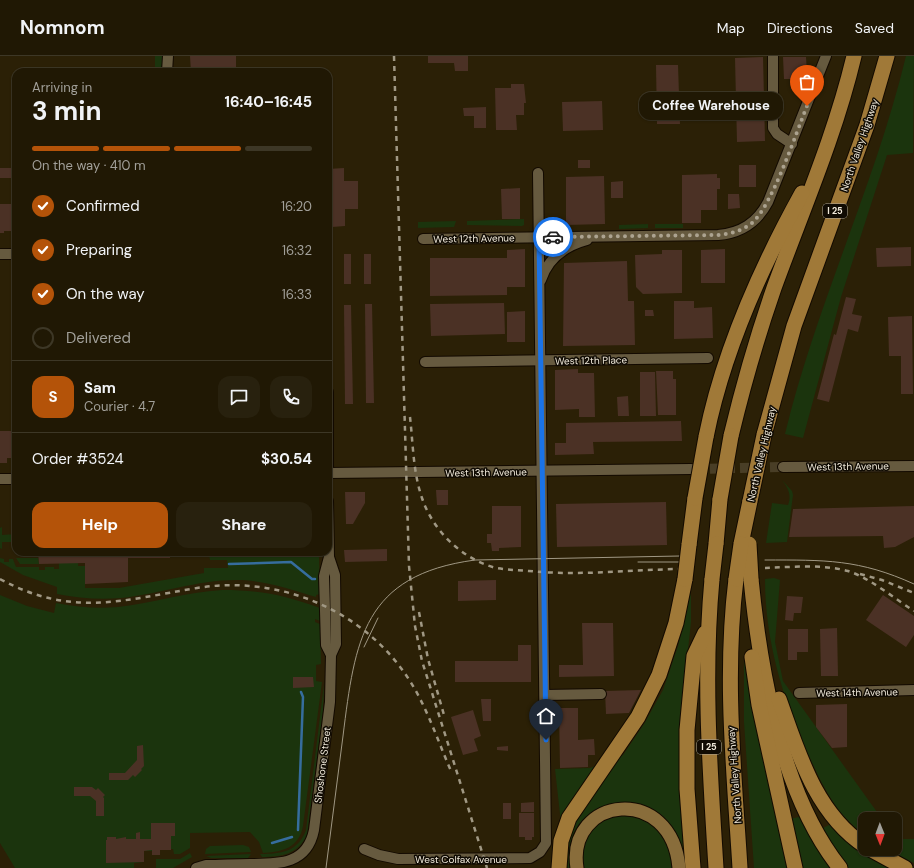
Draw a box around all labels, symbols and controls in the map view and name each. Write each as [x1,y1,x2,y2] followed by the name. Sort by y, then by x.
[20,15,105,40] text: Nomnom
[717,19,745,37] text: Map
[767,19,833,37] text: Directions
[855,19,894,37] text: Saved
[790,65,824,106] pin
[796,71,818,93] icon: bag
[32,79,92,96] text: Arriving in
[225,92,312,112] text: 16:40–16:45
[639,92,783,120] callout: Coffee Warehouse
[32,94,101,128] text: 3 min
[652,97,770,114] text: Coffee Warehouse
[837,97,882,193] street label: North Valley Highway
[32,157,146,174] text: On the way · 410 m
[32,195,54,217] icon: check
[66,196,140,216] text: Confirmed
[281,198,312,215] text: 16:20
[823,204,847,218] road number: I 25
[533,217,573,257] courier
[542,226,564,248] icon: car
[433,231,515,246] street label: West 12th Avenue
[32,239,54,261] icon: check
[66,240,132,260] text: Preparing
[282,242,312,259] text: 16:32
[32,283,54,305] icon: check
[66,284,145,304] text: On the way
[282,286,312,303] text: 16:33
[66,328,131,348] text: Delivered
[555,353,628,368] street label: West 12th Place
[218,376,260,418] button: chat
[270,376,312,418] button: phone
[84,378,116,398] text: Sam
[48,387,58,407] text: S
[84,398,155,415] text: Courier · 4.7
[744,405,779,503] street label: North Valley Highway
[32,449,124,469] text: Order #3524
[261,449,312,469] text: $30.54
[807,459,889,474] street label: West 13th Avenue
[445,465,527,480] street label: West 13th Avenue
[32,502,168,548] button: Help
[176,502,312,548] button: Share
[816,685,898,700] street label: West 14th Avenue
[529,699,563,740] pin
[535,705,557,727] icon: home
[725,725,744,824] street label: North Valley Highway
[311,726,334,804] street label: Shoshone Street
[697,740,721,754] road number: I 25
[858,812,902,856] north arrow
[858,812,902,856] map controls
[415,853,507,866] street label: West Colfax Avenue

